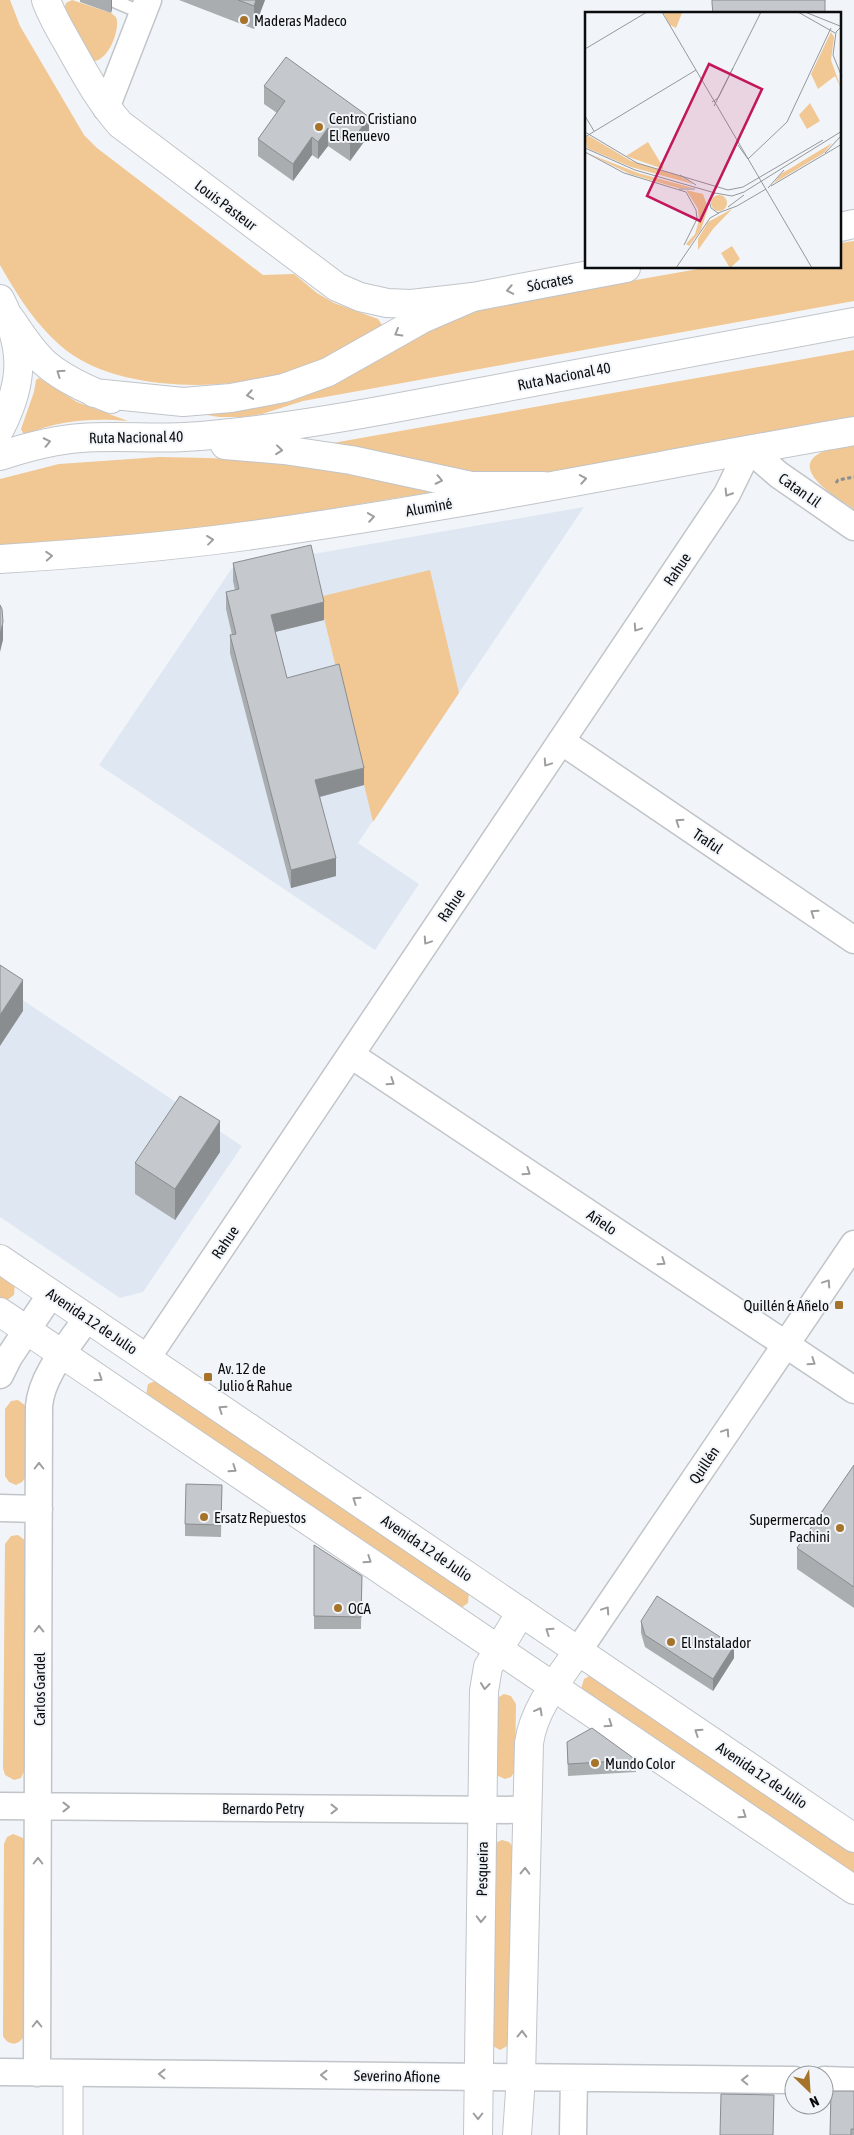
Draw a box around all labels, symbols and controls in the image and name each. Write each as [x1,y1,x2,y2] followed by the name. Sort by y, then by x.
[254,12,347,29] place label: Maderas Madeco
[585,12,842,269] inset map
[238,14,250,26] marker: Maderas Madeco
[329,110,417,144] place label: Centro Cristiano El Renuevo
[313,121,325,133] marker: Centro Cristiano El Renuevo
[192,176,261,234] street label: Louis Pasteur
[526,269,574,295] street label: Sócrates
[505,284,514,294] one-way arrow
[395,326,404,336] one-way arrow
[516,359,612,393] street label: Ruta Nacional 40
[56,370,66,379] one-way arrow
[245,390,254,400] one-way arrow
[89,428,183,446] street label: Ruta Nacional 40
[42,437,51,448] one-way arrow
[275,444,283,455] one-way arrow
[776,469,824,511] street label: Catan Lil
[434,474,443,485] one-way arrow
[578,475,587,485] one-way arrow
[724,487,734,496] one-way arrow
[404,495,454,519] street label: Aluminé
[367,512,375,522] one-way arrow
[206,536,215,546] one-way arrow
[660,549,694,589] street label: Rahue
[45,550,53,561] one-way arrow
[634,622,643,631] one-way arrow
[544,757,553,766] one-way arrow
[676,819,685,828] one-way arrow
[690,825,726,857] street label: Traful
[434,885,468,925] street label: Rahue
[810,910,819,919] one-way arrow
[424,935,433,945] one-way arrow
[385,1076,395,1085] one-way arrow
[521,1166,530,1175] one-way arrow
[584,1206,620,1238] street label: Añelo
[208,1222,242,1262] street label: Rahue
[656,1256,666,1265] one-way arrow
[821,1280,830,1289] one-way arrow
[43,1284,141,1358] street label: Avenida 12 de Julio
[743,1297,829,1314] place label: Quillén & Añelo
[833,1299,845,1311] marker: Quillén & Añelo
[806,1355,815,1365] one-way arrow
[218,1360,292,1394] place label: Av. 12 de Julio & Rahue
[202,1371,214,1383] marker: Av. 12 de Julio & Rahue
[93,1372,102,1381] one-way arrow
[218,1406,227,1415] one-way arrow
[720,1429,729,1438] one-way arrow
[685,1443,723,1487] street label: Quillén
[34,1462,44,1470] one-way arrow
[227,1463,237,1472] one-way arrow
[352,1497,362,1506] one-way arrow
[214,1509,306,1526] place label: Ersatz Repuestos
[198,1511,210,1523] marker: Ersatz Repuestos
[378,1511,476,1585] street label: Avenida 12 de Julio
[749,1511,830,1545] place label: Supermercado Pachini
[834,1522,846,1534] marker: Supermercado Pachini
[362,1554,371,1564] one-way arrow
[348,1600,372,1617] place label: OCA
[332,1602,344,1614] marker: OCA
[600,1607,609,1616] one-way arrow
[34,1625,44,1632] one-way arrow
[545,1628,554,1637] one-way arrow
[681,1634,751,1651] place label: El Instalador
[665,1636,677,1648] marker: El Instalador
[31,1652,48,1726] street label: Carlos Gardel
[480,1683,491,1691] one-way arrow
[533,1707,543,1716] one-way arrow
[603,1718,613,1727] one-way arrow
[694,1729,703,1738] one-way arrow
[713,1738,811,1812] street label: Avenida 12 de Julio
[605,1755,675,1772] place label: Mundo Color
[589,1757,601,1769] marker: Mundo Color
[222,1800,304,1817] street label: Bernardo Petry
[62,1801,70,1812] one-way arrow
[330,1804,338,1814] one-way arrow
[738,1809,747,1818] one-way arrow
[473,1841,491,1897] street label: Pesqueira
[33,1857,43,1865] one-way arrow
[520,1867,530,1875] one-way arrow
[476,1916,486,1923] one-way arrow
[32,2020,42,2028] one-way arrow
[516,2030,527,2038] one-way arrow
[784,2065,834,2115] north arrow
[354,2067,440,2085] street label: Severino Afione
[157,2069,165,2079] one-way arrow
[320,2070,328,2081] one-way arrow
[741,2075,749,2085] one-way arrow
[807,2093,822,2111] text: N
[473,2113,483,2121] one-way arrow

